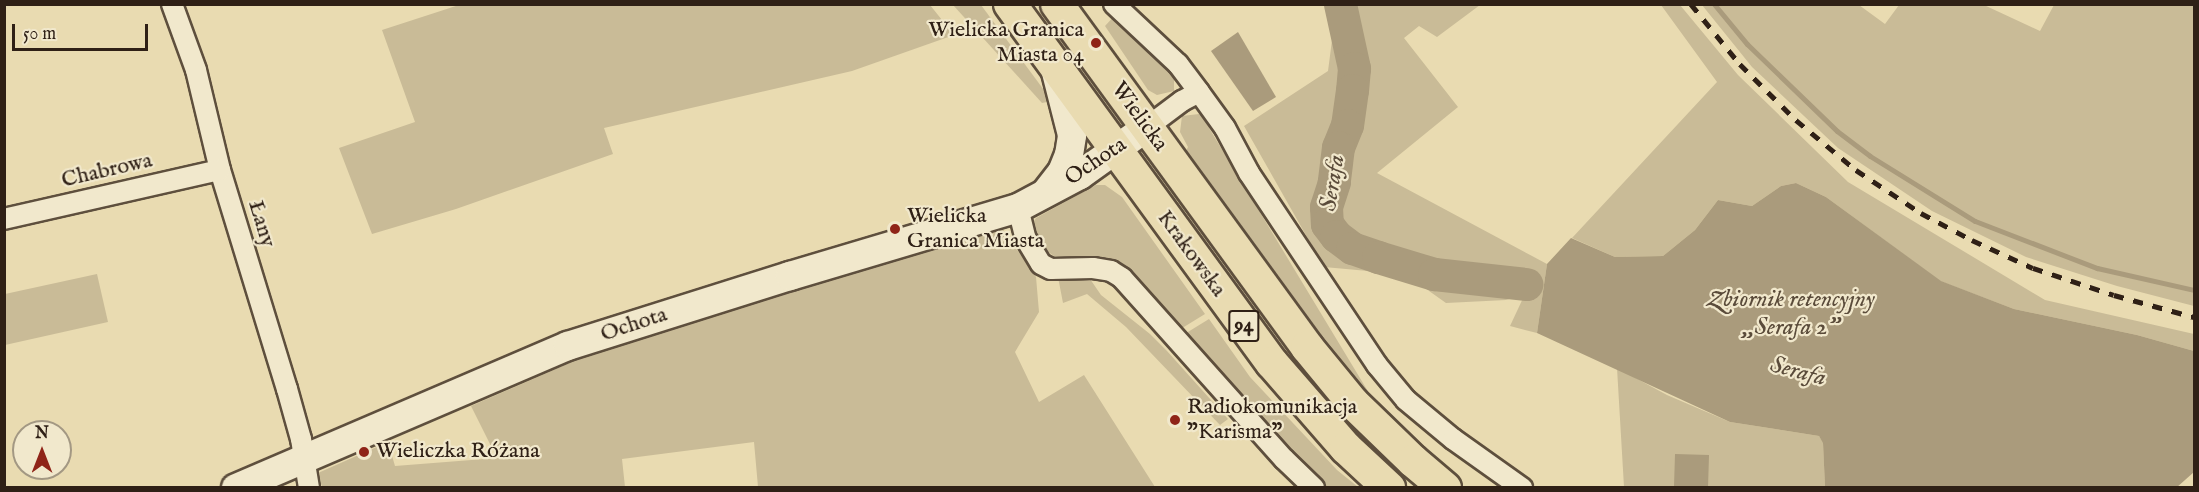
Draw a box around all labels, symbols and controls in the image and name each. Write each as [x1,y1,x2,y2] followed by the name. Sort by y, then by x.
[15,12,152,50] scale bar
[928,17,1084,68] place label: Wielicka Granica Miasta 04
[23,23,56,46] text: 50 m
[1089,36,1103,50] marker: Wielicka Granica Miasta 04
[1105,77,1173,157] street label: Wielicka
[1060,132,1132,192] street label: Ochota
[59,148,155,194] street label: Chabrowa
[1314,153,1352,213] water label: Serafa
[241,197,281,251] street label: Łany
[907,203,1044,254] place label: Wielicka Granica Miasta
[1151,206,1231,302] street label: Krakowska
[888,222,902,236] marker: Wielicka Granica Miasta
[1707,286,1875,342] water label: Zbiornik retencyjny ,,Serafa 2"
[597,302,671,348] street label: Ochota
[1228,308,1260,344] road number: 94
[1767,351,1829,393] water label: Serafa
[1187,394,1357,446] place label: Radiokomunikacja "Karisma"
[1168,413,1182,427] marker: Radiokomunikacja "Karisma"
[12,420,72,480] north arrow
[35,424,49,444] text: N
[376,439,540,465] place label: Wieliczka Różana
[357,445,371,459] marker: Wieliczka Różana

